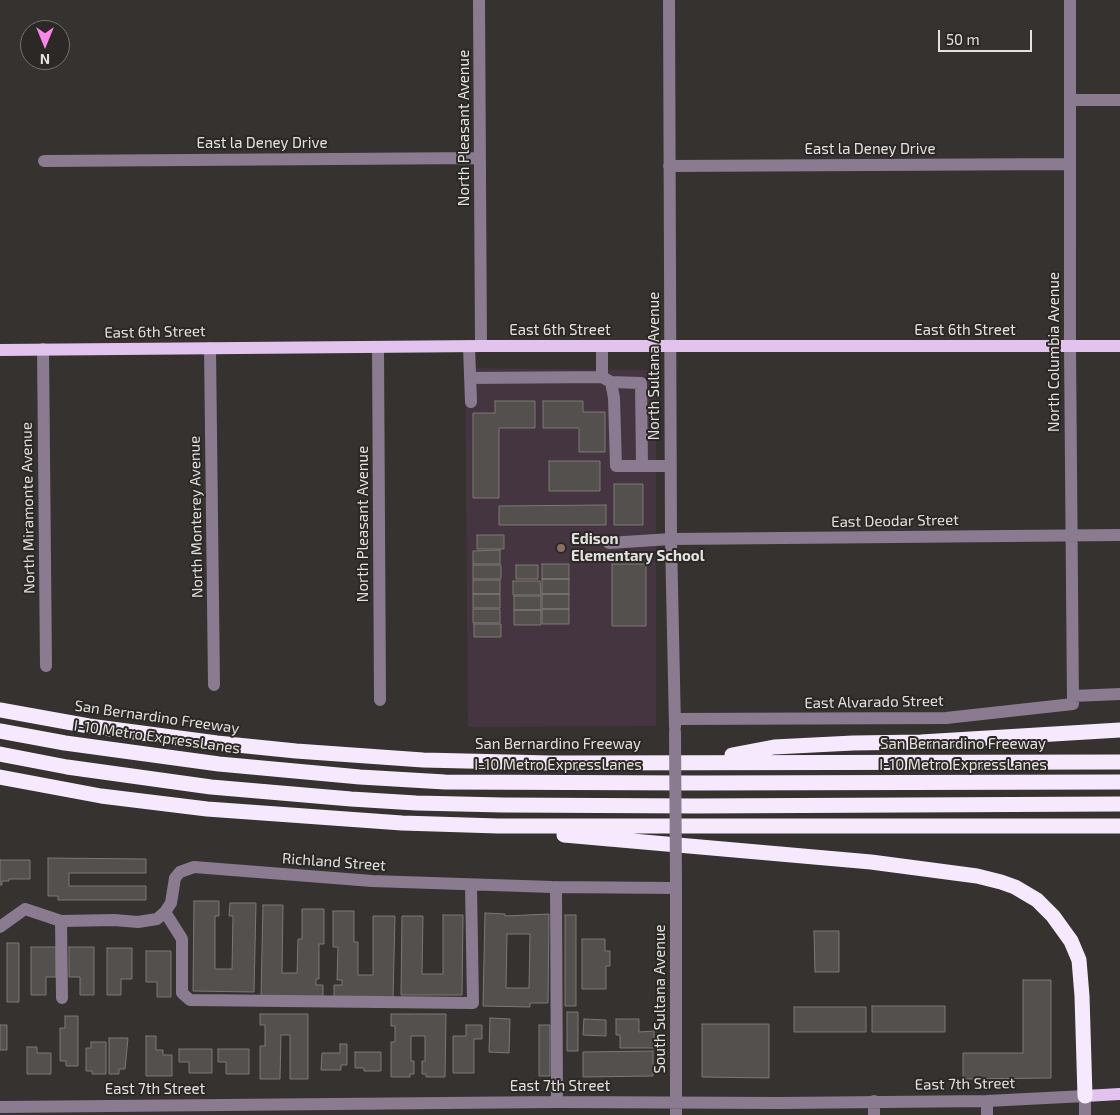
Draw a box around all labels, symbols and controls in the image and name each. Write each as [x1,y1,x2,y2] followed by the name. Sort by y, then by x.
[20,20,70,70] north arrow
[940,20,1034,52] scale bar
[946,30,980,48] text: 50 m
[455,50,473,206] street label: North Pleasant Avenue
[40,51,50,68] text: N
[197,134,327,152] street label: East la Deney Drive
[805,140,935,158] street label: East la Deney Drive
[1045,272,1063,432] street label: North Columbia Avenue
[645,292,663,440] street label: North Sultana Avenue
[509,321,611,339] street label: East 6th Street
[914,321,1016,339] street label: East 6th Street
[104,322,206,342] street label: East 6th Street
[18,422,38,594] street label: North Miramonte Avenue
[186,436,206,598] street label: North Monterey Avenue
[354,446,372,602] street label: North Pleasant Avenue
[831,511,959,531] street label: East Deodar Street
[571,530,705,565] place label: Edison Elementary School
[555,542,567,554] marker: Edison Elementary School
[804,692,944,712] street label: East Alvarado Street
[74,697,240,737] street label: San Bernardino Freeway
[73,716,241,758] street label: I-10 Metro ExpressLanes
[475,735,641,753] street label: San Bernardino Freeway
[880,735,1046,753] street label: San Bernardino Freeway
[474,756,642,774] street label: I-10 Metro ExpressLanes
[879,756,1047,774] street label: I-10 Metro ExpressLanes
[281,849,387,875] street label: Richland Street
[651,924,669,1074] street label: South Sultana Avenue
[915,1074,1015,1094] street label: East 7th Street
[510,1077,610,1095] street label: East 7th Street
[105,1080,205,1098] street label: East 7th Street

